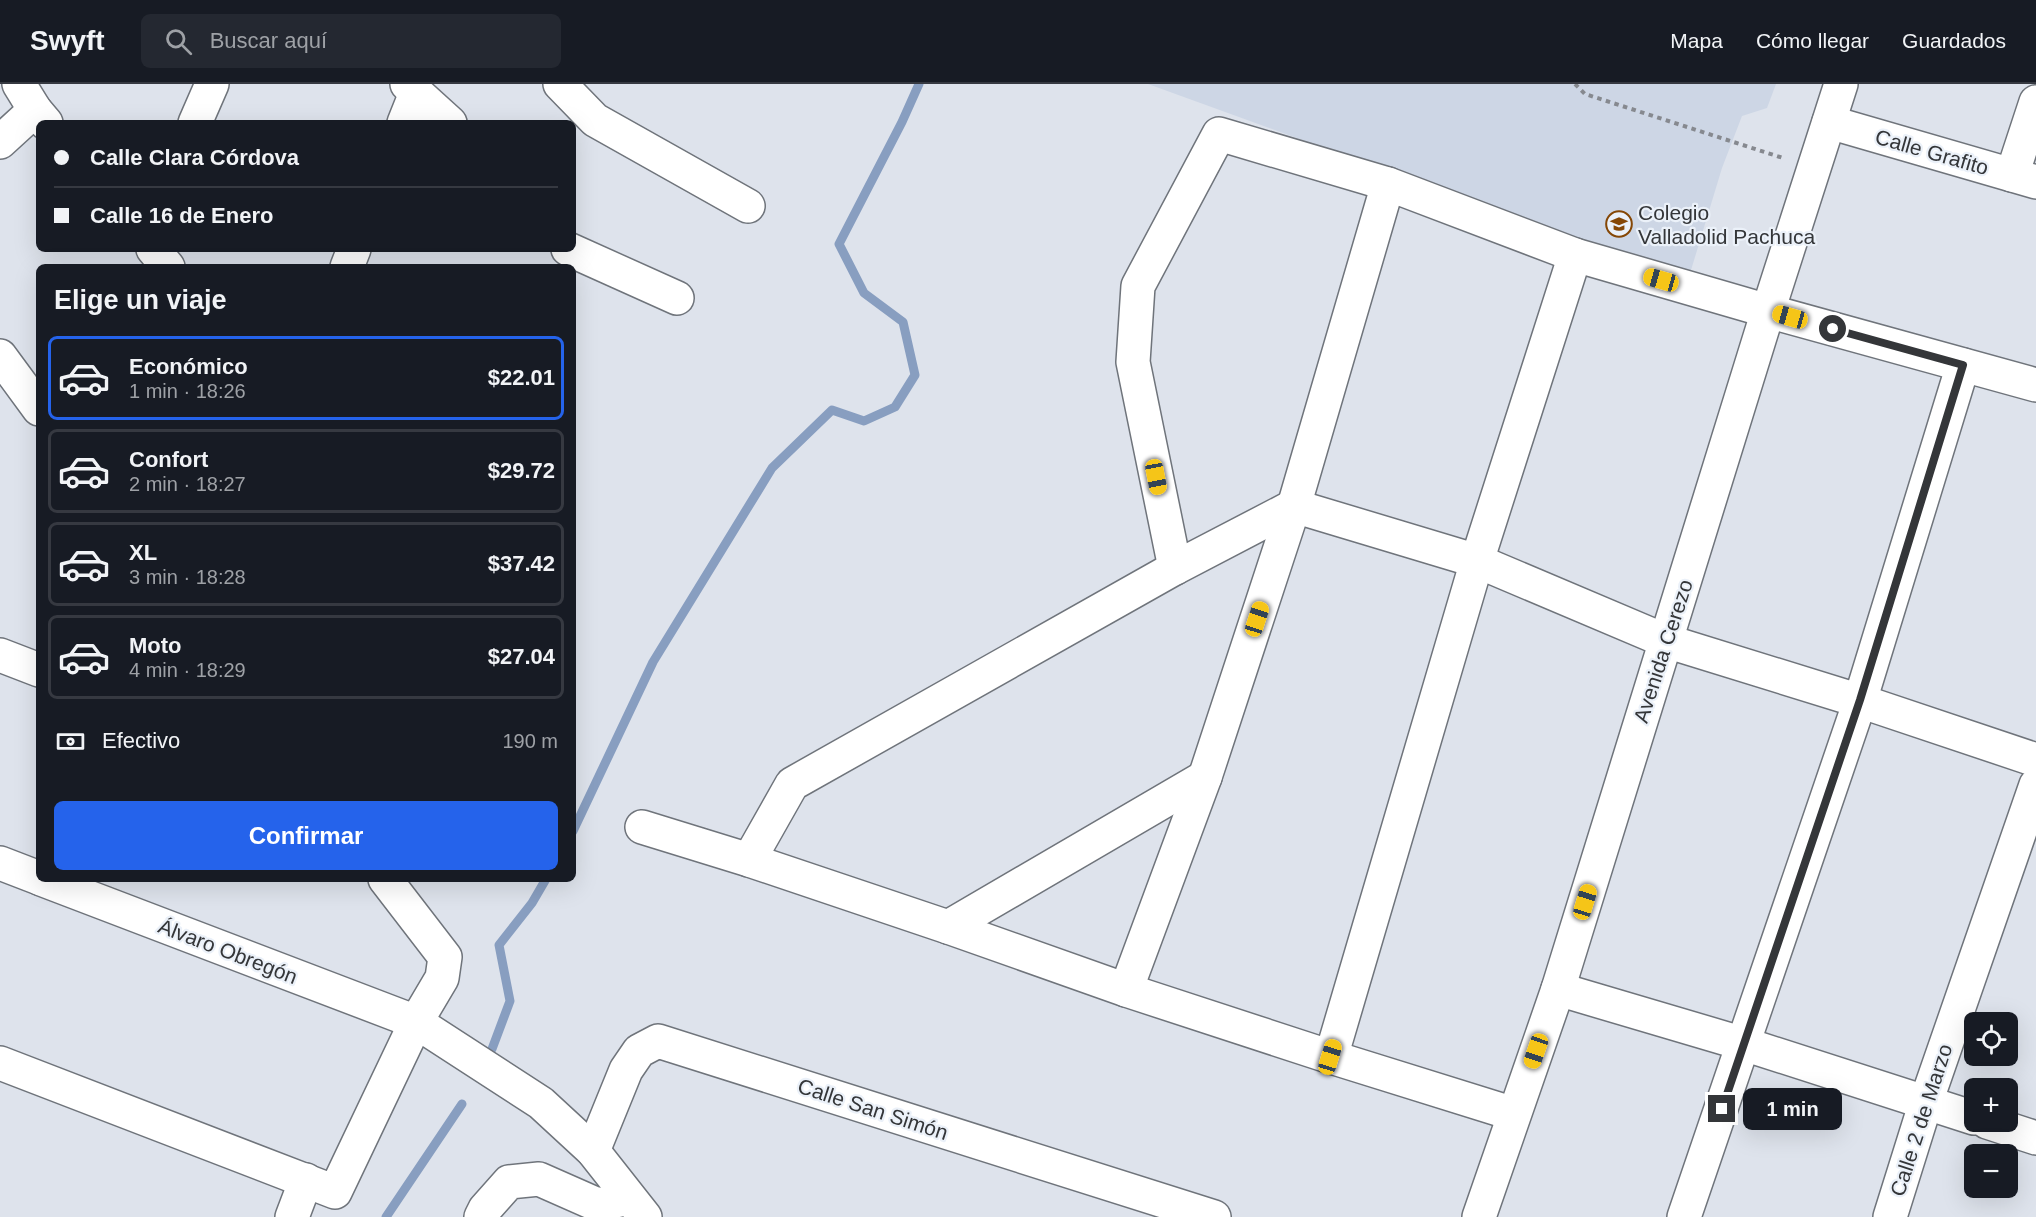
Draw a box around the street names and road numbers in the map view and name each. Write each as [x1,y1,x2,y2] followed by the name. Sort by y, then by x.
[1873,125,1991,179] street label: Calle Grafito
[1629,577,1697,725] street label: Avenida Cerezo
[155,914,301,988] street label: Álvaro Obregón
[1886,1041,1956,1199] street label: Calle 2 de Marzo
[795,1074,951,1144] street label: Calle San Simón

